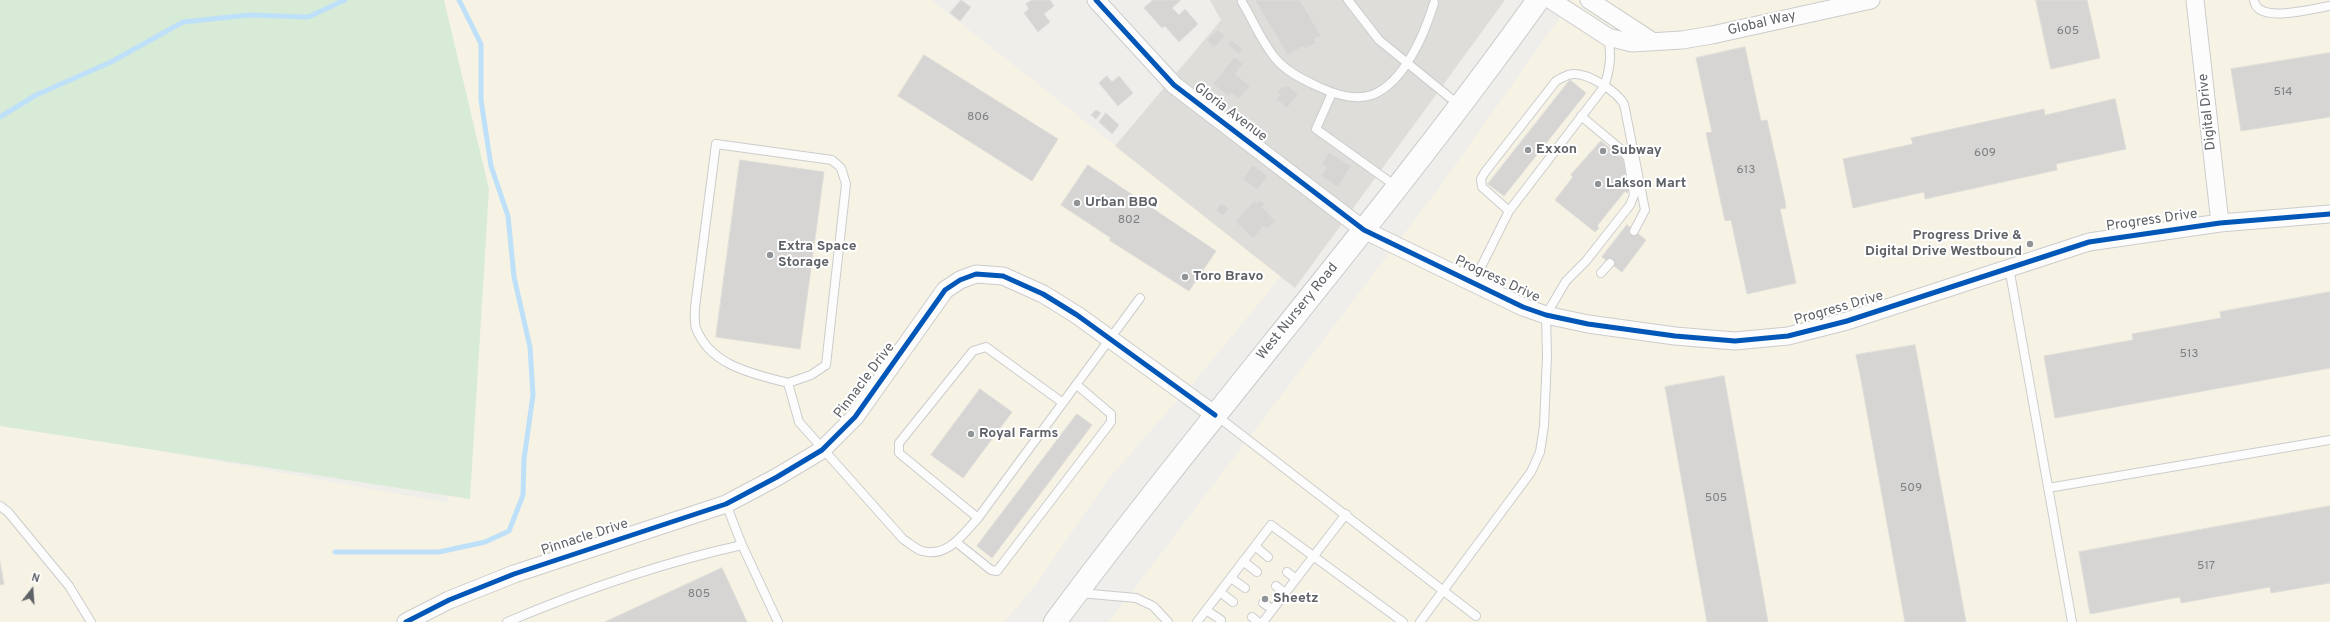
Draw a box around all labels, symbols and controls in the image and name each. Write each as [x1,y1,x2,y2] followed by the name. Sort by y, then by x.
[1726,8,1798,40] street label: Global Way
[2057,25,2079,39] house number: 605
[2196,73,2220,151] street label: Digital Drive
[1190,80,1270,146] street label: Gloria Avenue
[2273,86,2293,100] house number: 514
[967,111,989,125] house number: 806
[1536,142,1577,158] place label: Exxon
[1611,143,1662,159] place label: Subway
[1523,145,1533,155] marker: Exxon
[1598,146,1608,156] marker: Subway
[1974,147,1996,161] house number: 609
[1737,164,1755,178] house number: 613
[1606,176,1686,192] place label: Lakson Mart
[1593,179,1603,189] marker: Lakson Mart
[1085,195,1158,211] place label: Urban BBQ
[1072,198,1082,208] marker: Urban BBQ
[2105,206,2199,236] street label: Progress Drive
[1118,214,1140,228] house number: 802
[1865,228,2022,260] place label: Progress Drive & Digital Drive Westbound
[778,239,857,272] place label: Extra Space Storage
[2025,239,2035,249] marker: Progress Drive & Digital Drive Westbound
[765,250,775,260] marker: Extra Space Storage
[1452,253,1542,307] street label: Progress Drive
[1254,260,1342,364] street label: West Nursery Road
[1193,269,1263,285] place label: Toro Bravo
[1180,272,1190,282] marker: Toro Bravo
[1792,288,1886,330] street label: Progress Drive
[831,340,899,422] street label: Pinnacle Drive
[2179,348,2199,362] house number: 513
[979,426,1058,442] place label: Royal Farms
[966,429,976,439] marker: Royal Farms
[1900,482,1922,496] house number: 509
[1705,492,1727,506] house number: 505
[539,516,631,560] street label: Pinnacle Drive
[2197,560,2215,574] house number: 517
[12,570,52,610] north arrow
[30,571,41,586] text: N
[688,588,710,602] house number: 805
[1273,591,1319,607] place label: Sheetz
[1260,594,1270,604] marker: Sheetz

